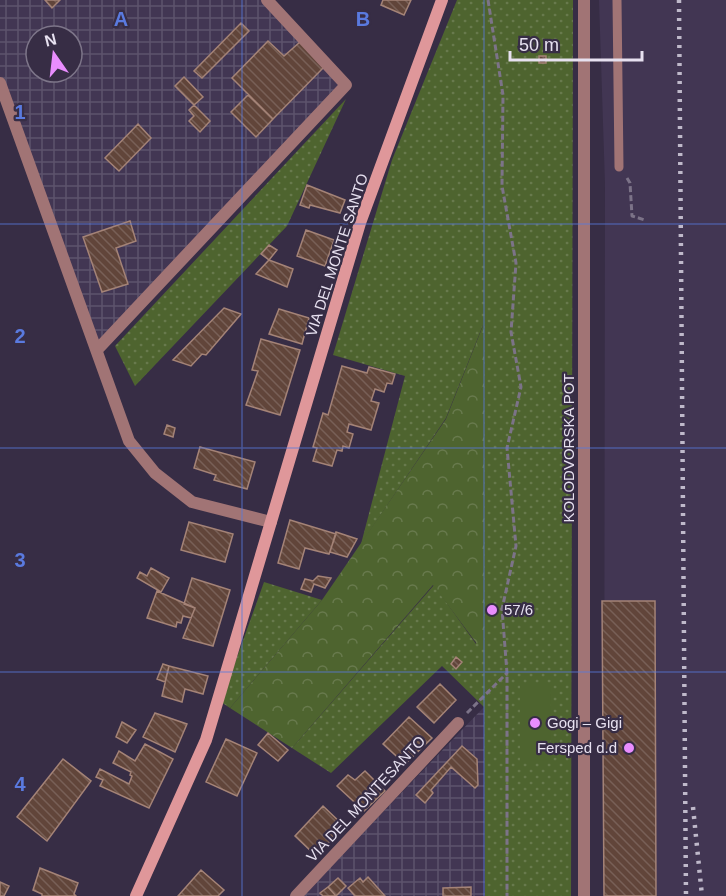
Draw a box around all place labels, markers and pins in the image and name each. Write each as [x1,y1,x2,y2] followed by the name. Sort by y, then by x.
[504,601,533,618] place label: 57/6
[485,603,499,617] marker: 57/6
[547,714,622,731] place label: Gogi – Gigi
[528,716,542,730] marker: Gogi – Gigi
[537,739,617,756] place label: Fersped d.d
[622,741,636,755] marker: Fersped d.d

